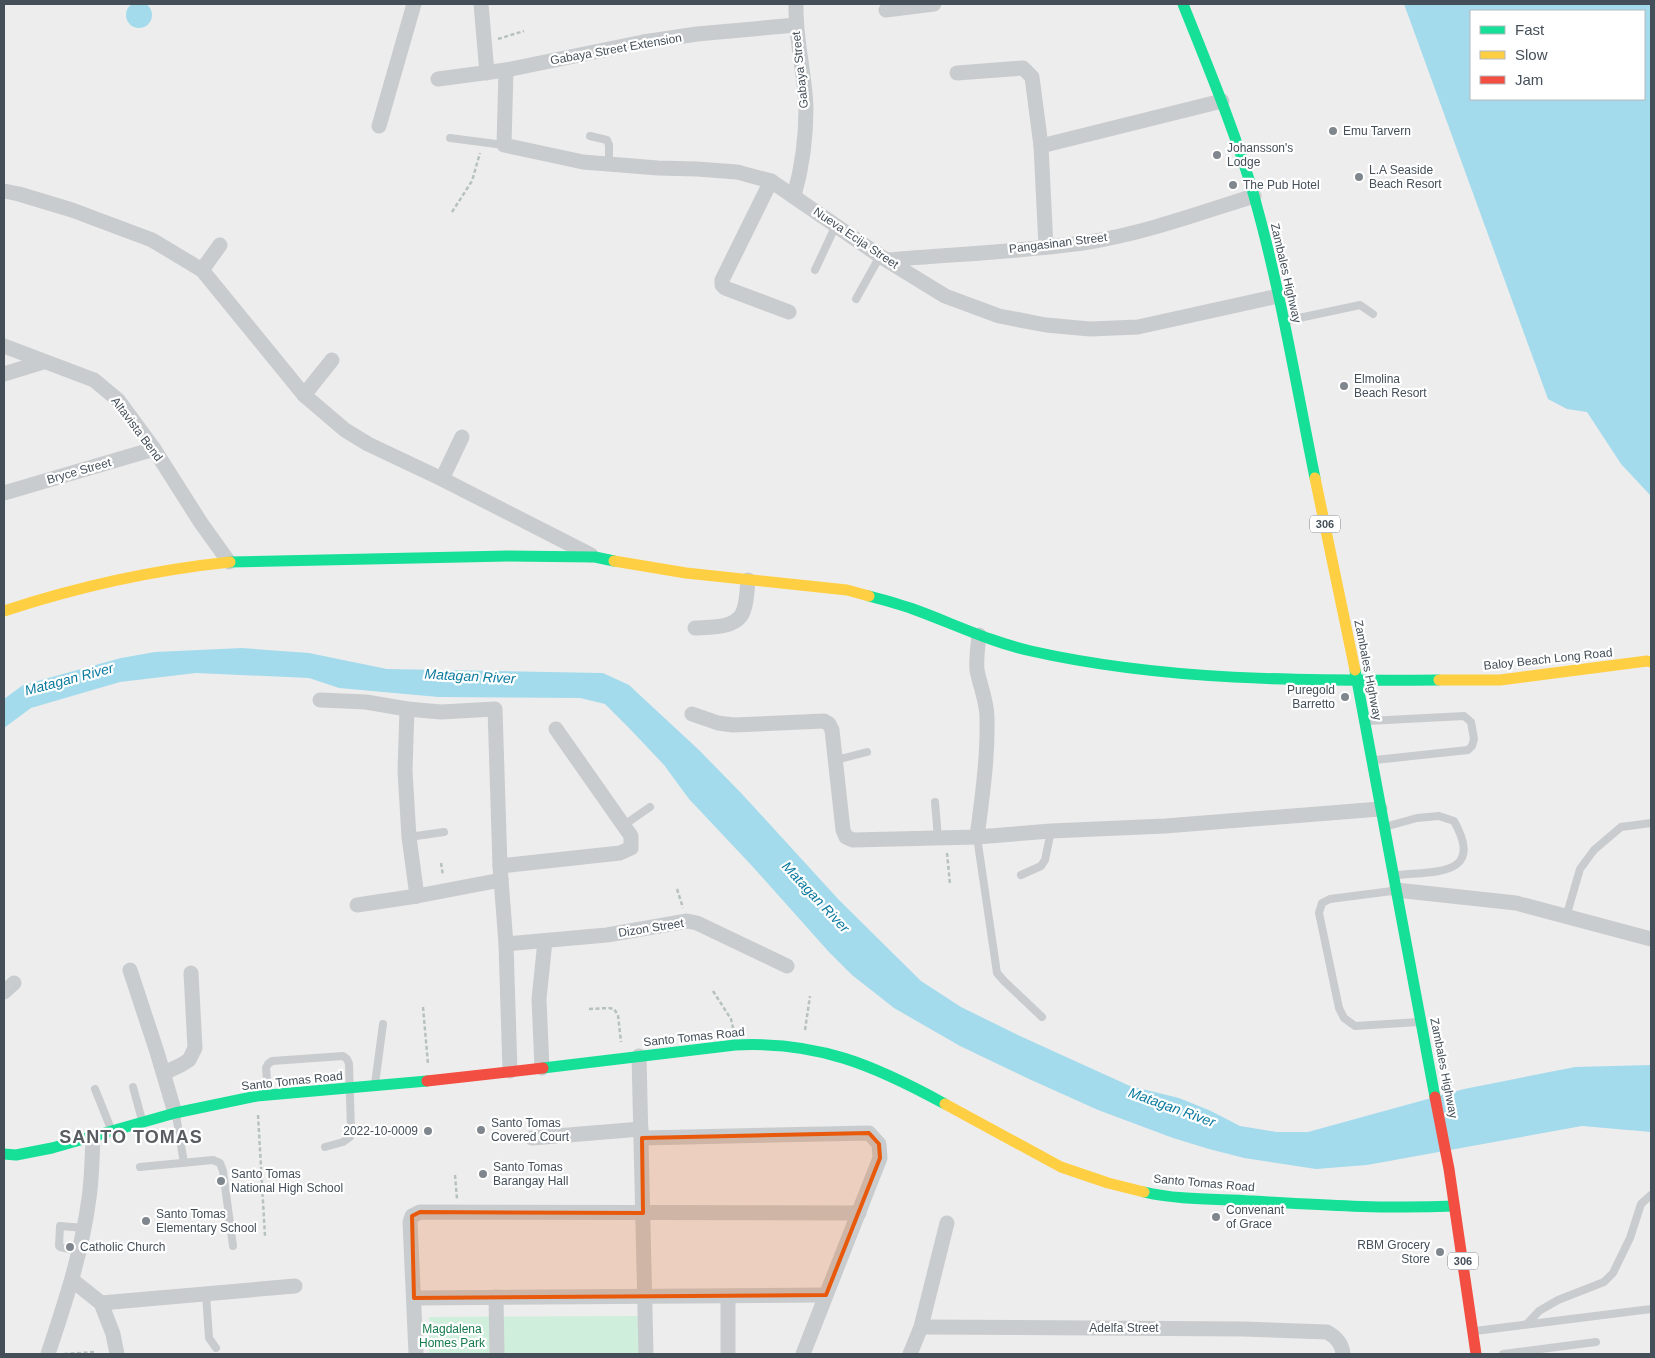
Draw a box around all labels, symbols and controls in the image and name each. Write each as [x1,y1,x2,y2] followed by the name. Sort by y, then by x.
[1470,10,1645,100] legend
[1515,21,1545,38] text: Fast
[789,30,811,109] street label: Gabaya Street
[549,31,683,67] street label: Gabaya Street Extension
[1515,46,1548,63] text: Slow
[1515,71,1543,88] text: Jam
[1343,124,1411,138] place label: Emu Tarvern
[1327,125,1339,137] marker: Emu Tarvern
[1227,141,1293,169] place label: Johansson's Lodge
[1211,149,1223,161] marker: Johansson's Lodge
[1369,163,1442,191] place label: L.A Seaside Beach Resort
[1353,171,1365,183] marker: L.A Seaside Beach Resort
[1243,178,1320,192] place label: The Pub Hotel
[1227,179,1239,191] marker: The Pub Hotel
[811,204,902,272] street label: Nueva Ecija Street
[1268,222,1304,324] street label: Zambales Highway
[1008,230,1109,256] street label: Pangasinan Street
[1354,372,1427,400] place label: Elmolina Beach Resort
[1338,380,1350,392] marker: Elmolina Beach Resort
[108,394,166,464] street label: Altavista Bend
[45,455,113,487] street label: Bryce Street
[1310,516,1340,532] road number: 306
[1351,619,1385,721] street label: Zambales Highway
[1483,645,1613,673] street label: Baloy Beach Long Road
[23,659,116,699] water label: Matagan River
[424,666,517,686] water label: Matagan River
[1287,683,1335,711] place label: Puregold Barretto
[1339,691,1351,703] marker: Puregold Barretto
[779,858,854,937] water label: Matagan River
[617,916,685,940] street label: Dizon Street
[1427,1017,1461,1119] street label: Zambales Highway
[643,1025,745,1049] street label: Santo Tomas Road
[241,1069,343,1093] street label: Santo Tomas Road
[1126,1084,1219,1131] water label: Matagan River
[491,1116,570,1144] place label: Santo Tomas Covered Court
[343,1124,418,1138] place label: 2022-10-0009
[475,1124,487,1136] marker: Santo Tomas Covered Court
[422,1125,434,1137] marker: 2022-10-0009
[59,1127,203,1147] district label: SANTO TOMAS
[493,1160,568,1188] place label: Santo Tomas Barangay Hall
[231,1167,343,1195] place label: Santo Tomas National High School
[477,1168,489,1180] marker: Santo Tomas Barangay Hall
[1153,1172,1255,1194] street label: Santo Tomas Road
[215,1175,227,1187] marker: Santo Tomas National High School
[1226,1203,1285,1231] place label: Convenant of Grace
[156,1207,257,1235] place label: Santo Tomas Elementary School
[1210,1211,1222,1223] marker: Convenant of Grace
[140,1215,152,1227] marker: Santo Tomas Elementary School
[1357,1238,1430,1266] place label: RBM Grocery Store
[80,1240,165,1254] place label: Catholic Church
[64,1241,76,1253] marker: Catholic Church
[1434,1246,1446,1258] marker: RBM Grocery Store
[1448,1252,1478,1270] road number: 306
[1089,1321,1159,1335] street label: Adelfa Street
[419,1322,486,1350] park label: Magdalena Homes Park

